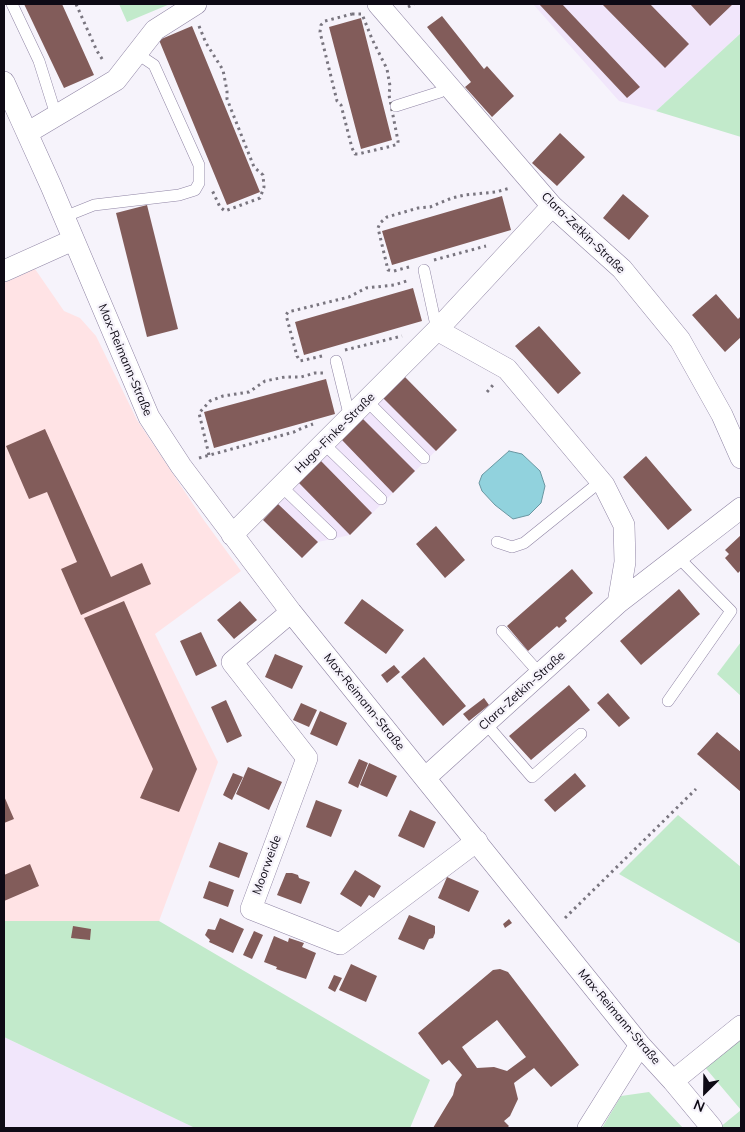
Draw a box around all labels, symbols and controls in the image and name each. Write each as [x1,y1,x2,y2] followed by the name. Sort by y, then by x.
[538,189,628,277] street label: Clara-Zetkin-Straße
[95,302,155,418] street label: Max-Reimann-Straße
[292,390,378,476] street label: Hugo-Finke-Straße
[476,649,568,733] street label: Clara-Zetkin-Straße
[321,651,407,753] street label: Max-Reimann-Straße
[250,833,284,897] street label: Moorweide
[575,966,663,1068] street label: Max-Reimann-Straße
[680,1067,730,1117] north arrow
[691,1095,708,1116] text: N

